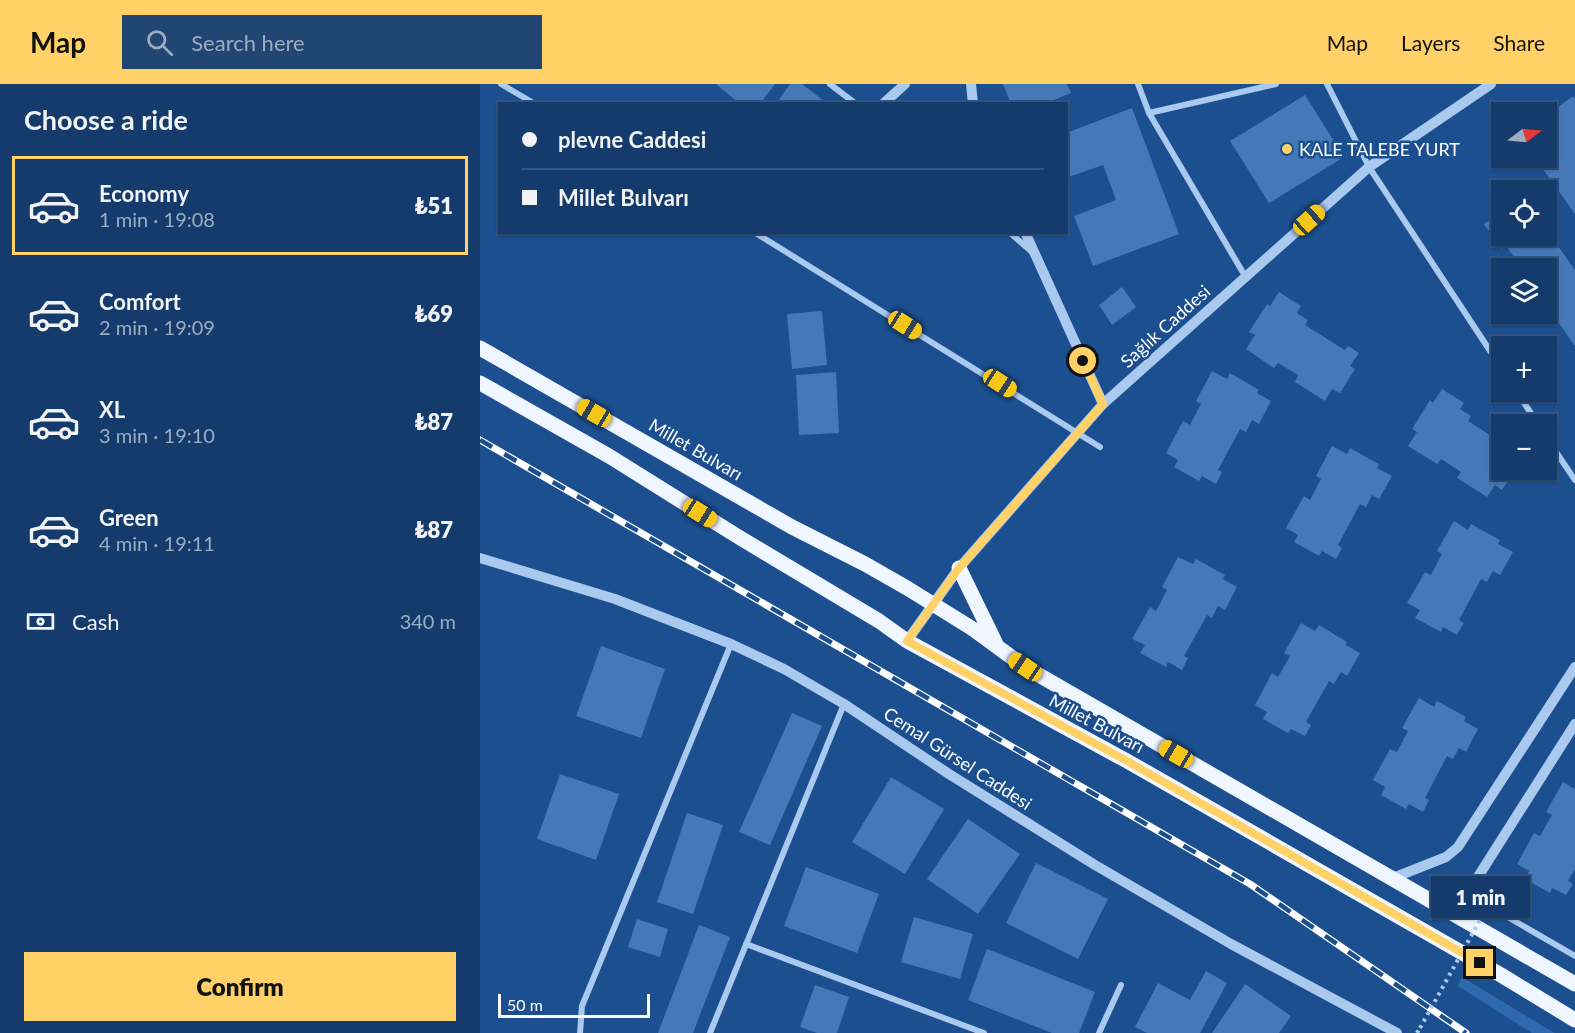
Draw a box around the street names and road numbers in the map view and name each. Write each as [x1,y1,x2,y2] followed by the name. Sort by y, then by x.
[1116,280,1214,372] street label: Sağlık Caddesi
[645,413,747,485] street label: Millet Bulvarı
[1046,689,1148,757] street label: Millet Bulvarı
[880,702,1036,814] street label: Cemal Gürsel Caddesi

